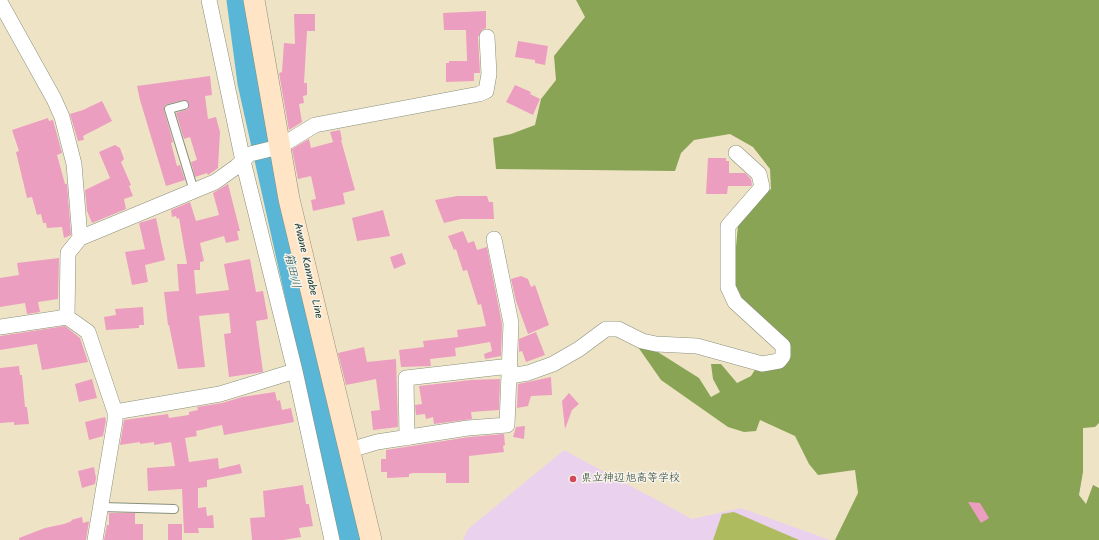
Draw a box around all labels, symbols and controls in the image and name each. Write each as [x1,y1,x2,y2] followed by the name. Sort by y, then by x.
[290,222,324,320] street label: Awane Kannabe Line
[280,252,302,290] water label: 箱田川
[581,472,680,486] place label: 県立神辺旭高等学校
[568,474,578,484] marker: 県立神辺旭高等学校

